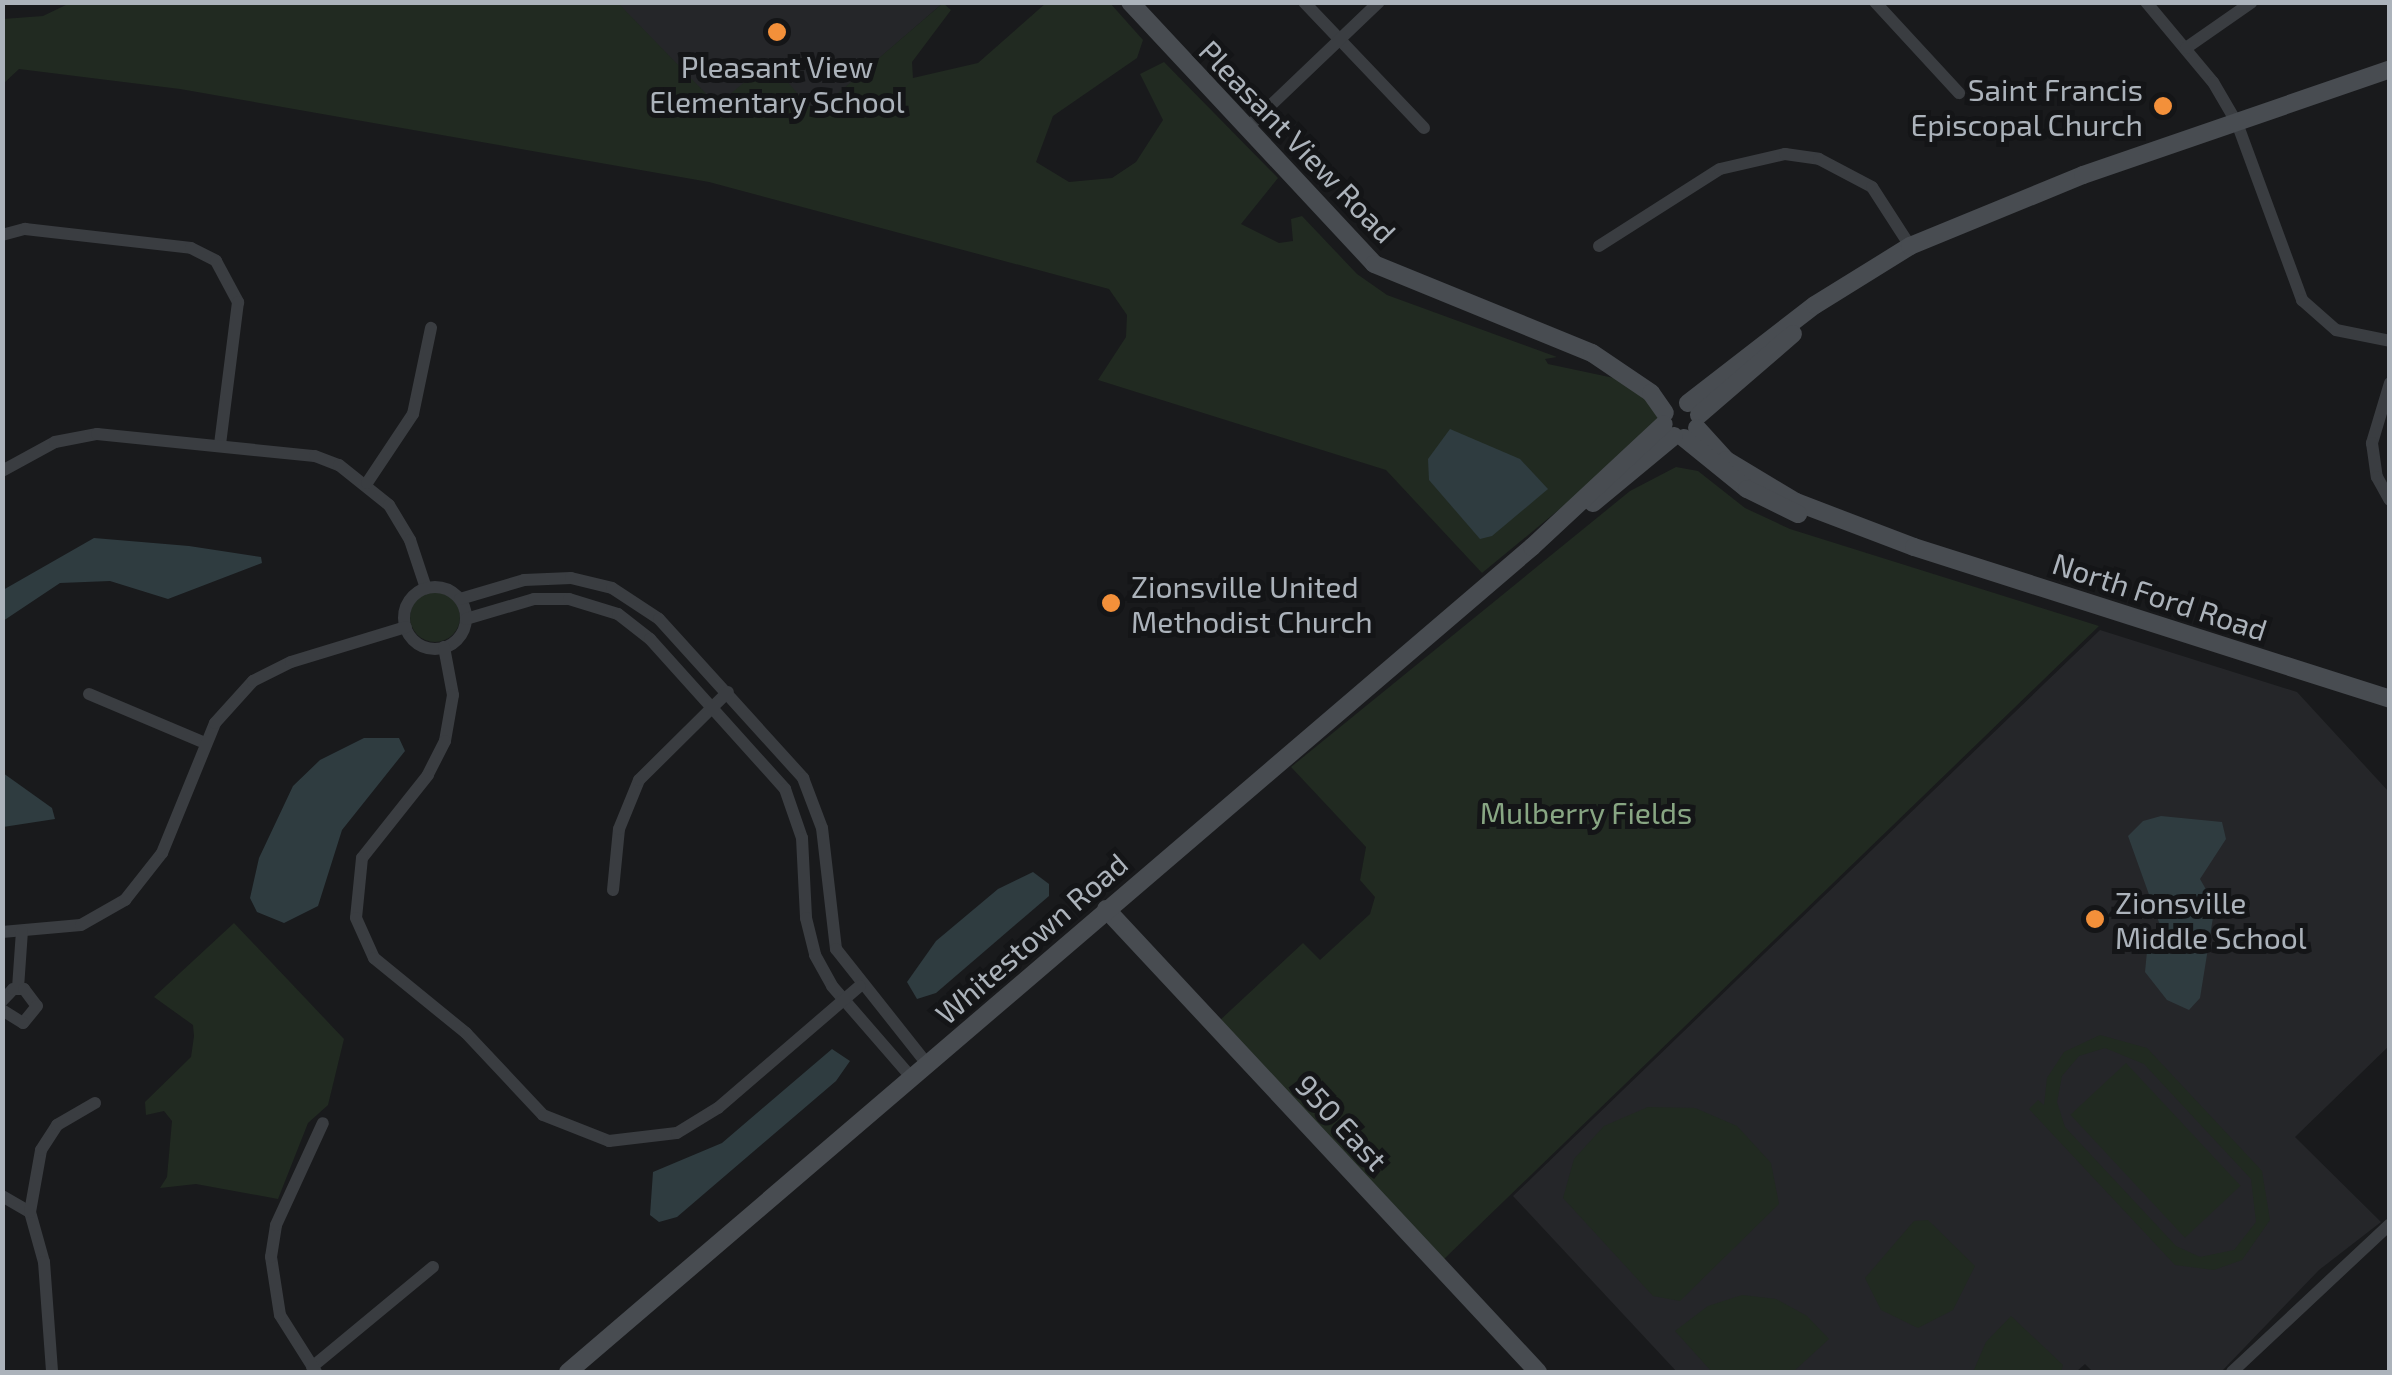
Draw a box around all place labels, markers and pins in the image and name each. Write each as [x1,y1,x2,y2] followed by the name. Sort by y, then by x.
[766,21,788,43] marker: Pleasant View Elementary School
[649,48,905,118] place label: Pleasant View Elementary School
[1910,71,2143,142] place label: Saint Francis Episcopal Church
[2152,95,2174,117] marker: Saint Francis Episcopal Church
[1131,568,1373,638] place label: Zionsville United Methodist Church
[1100,592,1122,614] marker: Zionsville United Methodist Church
[2115,884,2307,954] place label: Zionsville Middle School
[2084,908,2106,930] marker: Zionsville Middle School

